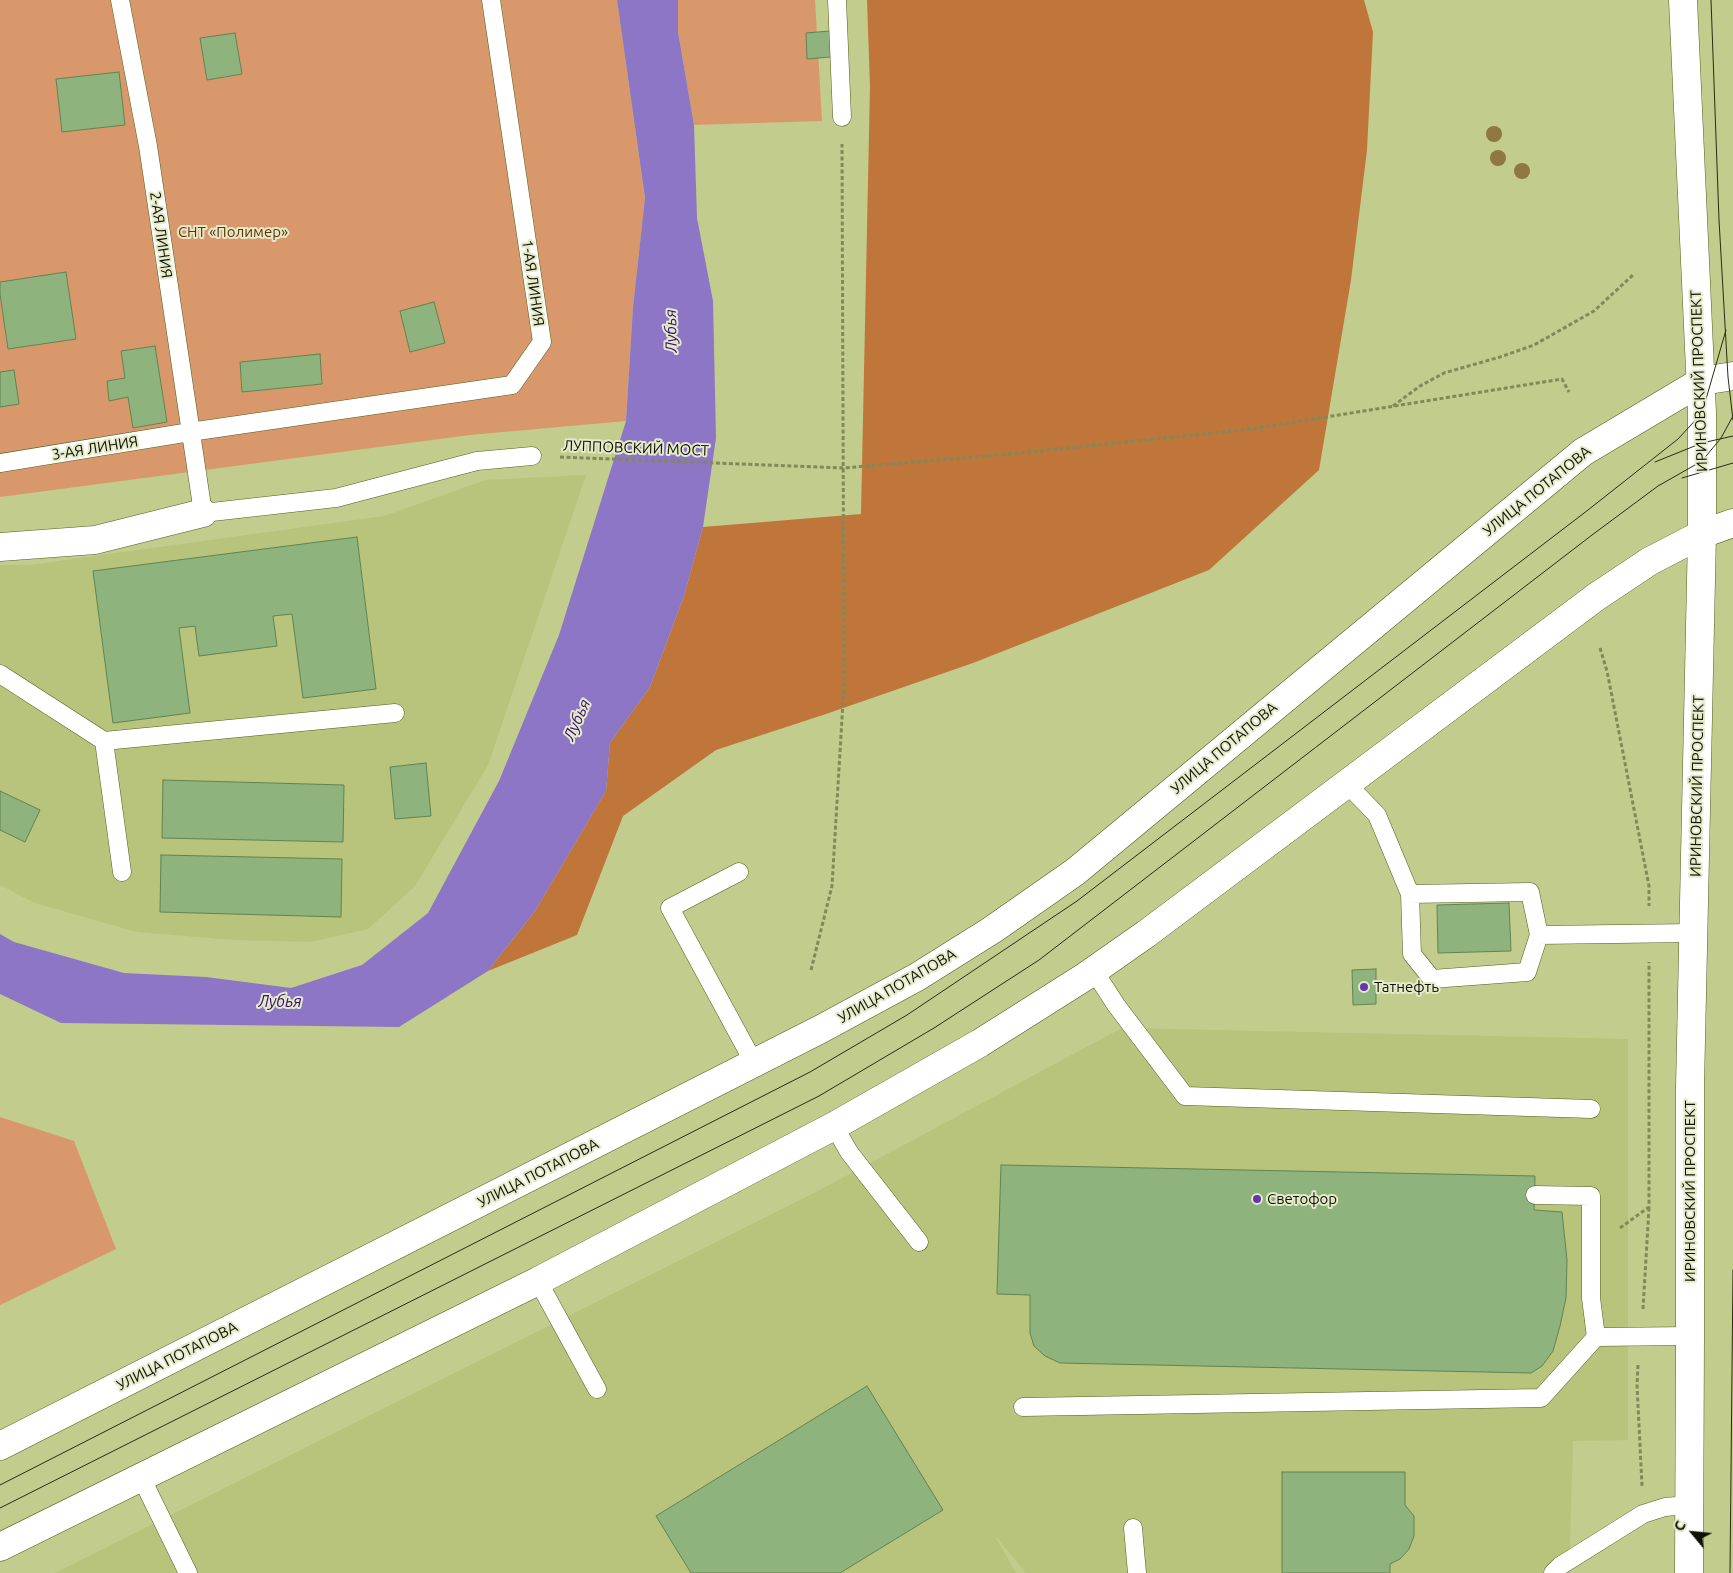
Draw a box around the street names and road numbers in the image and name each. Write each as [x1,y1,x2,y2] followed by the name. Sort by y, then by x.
[146,191,176,279] street label: 2-АЯ ЛИНИЯ
[518,239,548,327] street label: 1-АЯ ЛИНИЯ
[1687,290,1711,472] street label: ИРИНОВСКИЙ ПРОСПЕКТ
[51,432,139,464] street label: 3-АЯ ЛИНИЯ
[563,436,709,460] street label: ЛУППОВСКИЙ МОСТ
[1480,442,1594,540] street label: УЛИЦА ПОТАПОВА
[1686,695,1708,877] street label: ИРИНОВСКИЙ ПРОСПЕКТ
[1167,698,1281,798] street label: УЛИЦА ПОТАПОВА
[835,945,959,1027] street label: УЛИЦА ПОТАПОВА
[1681,1100,1699,1282] street label: ИРИНОВСКИЙ ПРОСПЕКТ
[475,1135,601,1211] street label: УЛИЦА ПОТАПОВА
[114,1318,240,1394] street label: УЛИЦА ПОТАПОВА

